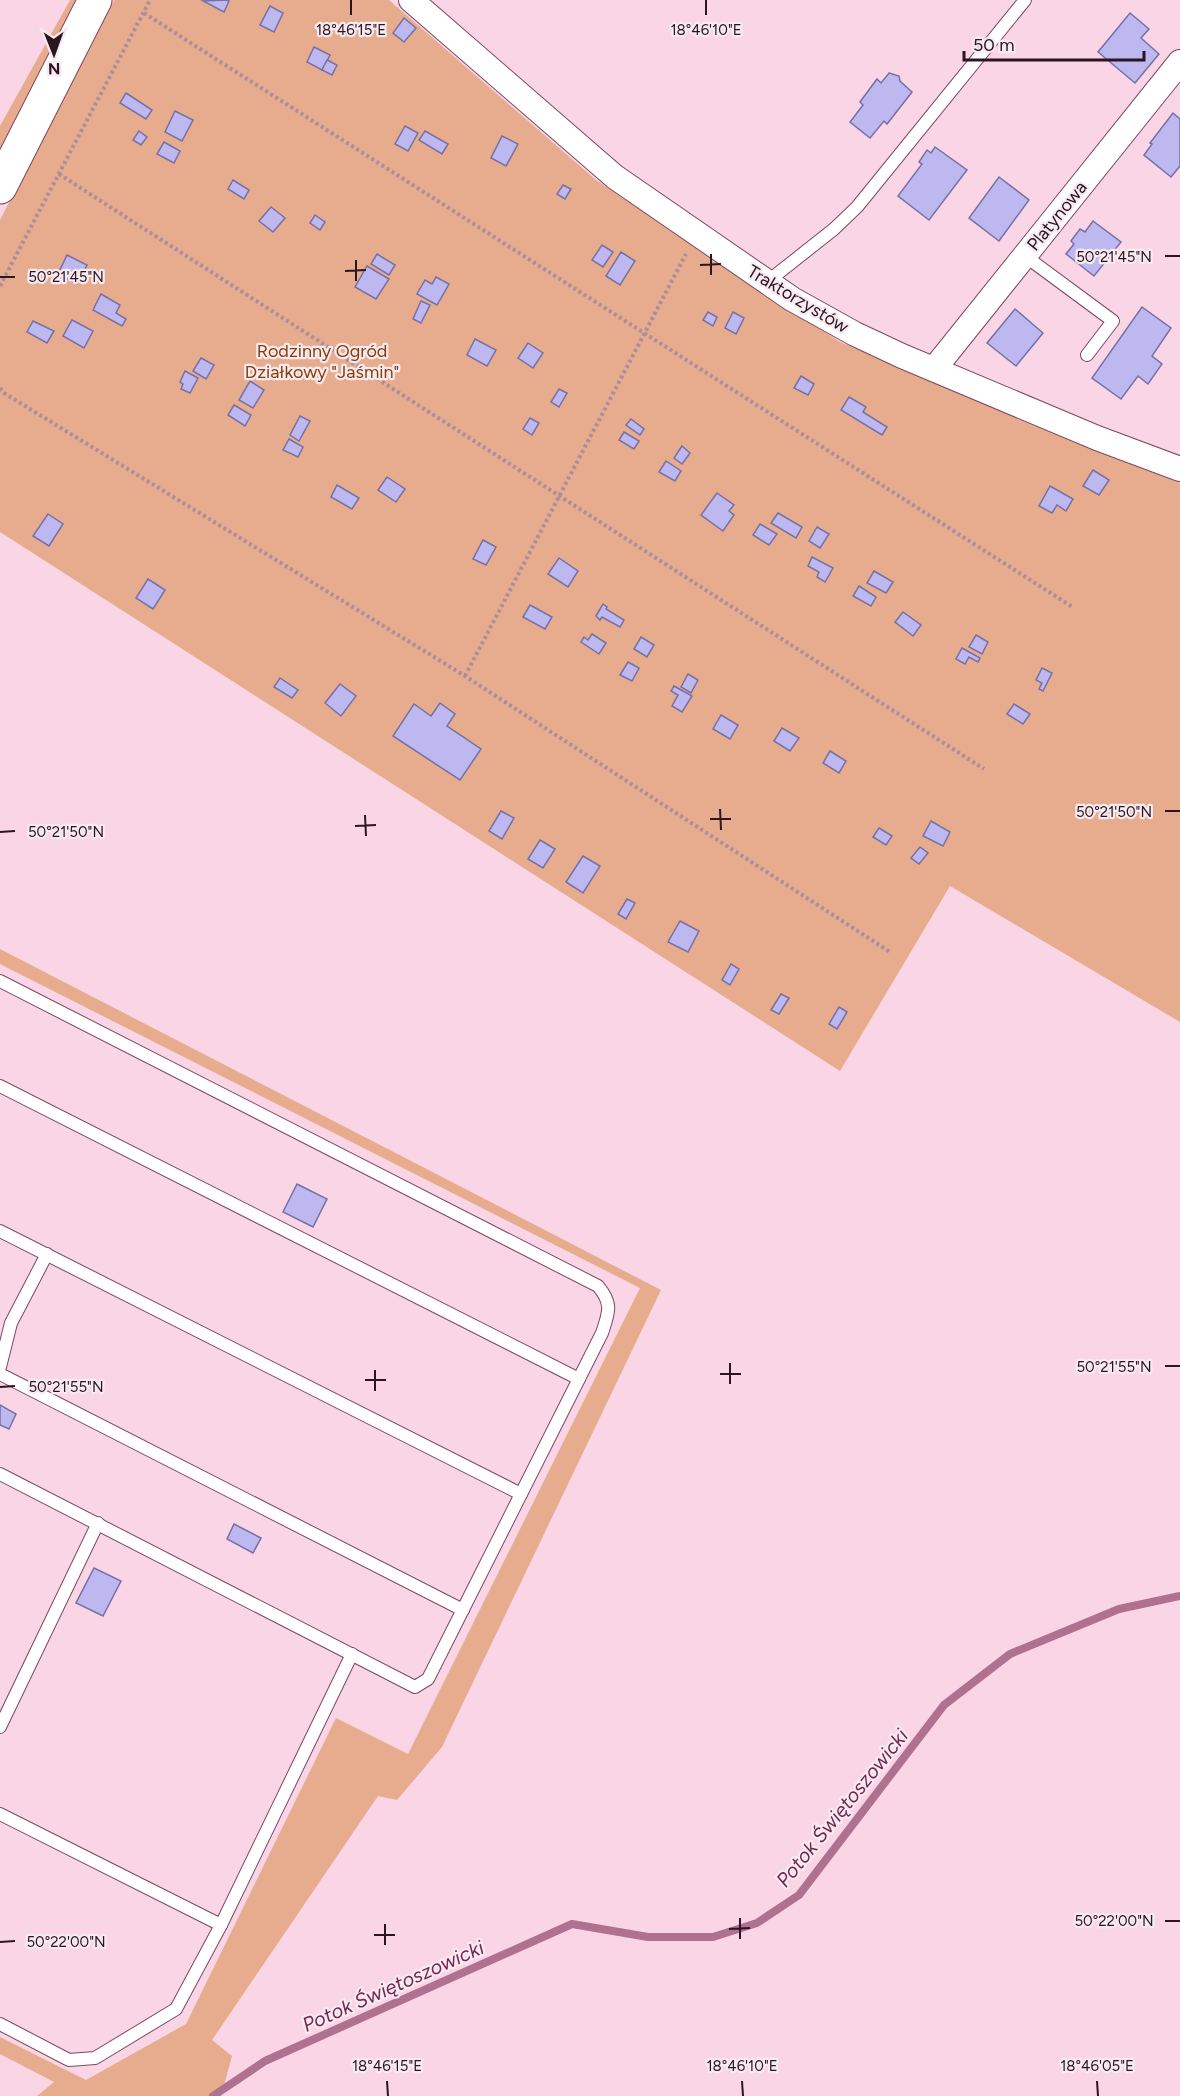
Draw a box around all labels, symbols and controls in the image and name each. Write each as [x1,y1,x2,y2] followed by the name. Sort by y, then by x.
[316,21,386,39] text: 18°46'15"E
[670,21,742,39] text: 18°46'10"E
[24,24,84,84] north arrow
[964,24,1144,62] scale bar
[973,34,1015,56] text: 50 m
[48,59,61,78] text: N
[1022,177,1092,255] street label: Platynowa
[1076,248,1152,266] text: 50°21'45"N
[743,260,853,338] street label: Traktorzystów
[28,268,104,286] text: 50°21'45"N
[245,340,399,383] park label: Rodzinny Ogród Działkowy "Jaśmin"
[1076,803,1152,821] text: 50°21'50"N
[28,823,104,841] text: 50°21'50"N
[1076,1358,1152,1376] text: 50°21'55"N
[28,1378,104,1396] text: 50°21'55"N
[771,1724,913,1892] water label: Potok Świętoszowicki
[1074,1912,1154,1930] text: 50°22'00"N
[26,1933,106,1951] text: 50°22'00"N
[299,1935,488,2037] water label: Potok Świętoszowicki
[352,2057,422,2075] text: 18°46'15"E
[706,2057,778,2075] text: 18°46'10"E
[1060,2057,1134,2075] text: 18°46'05"E

